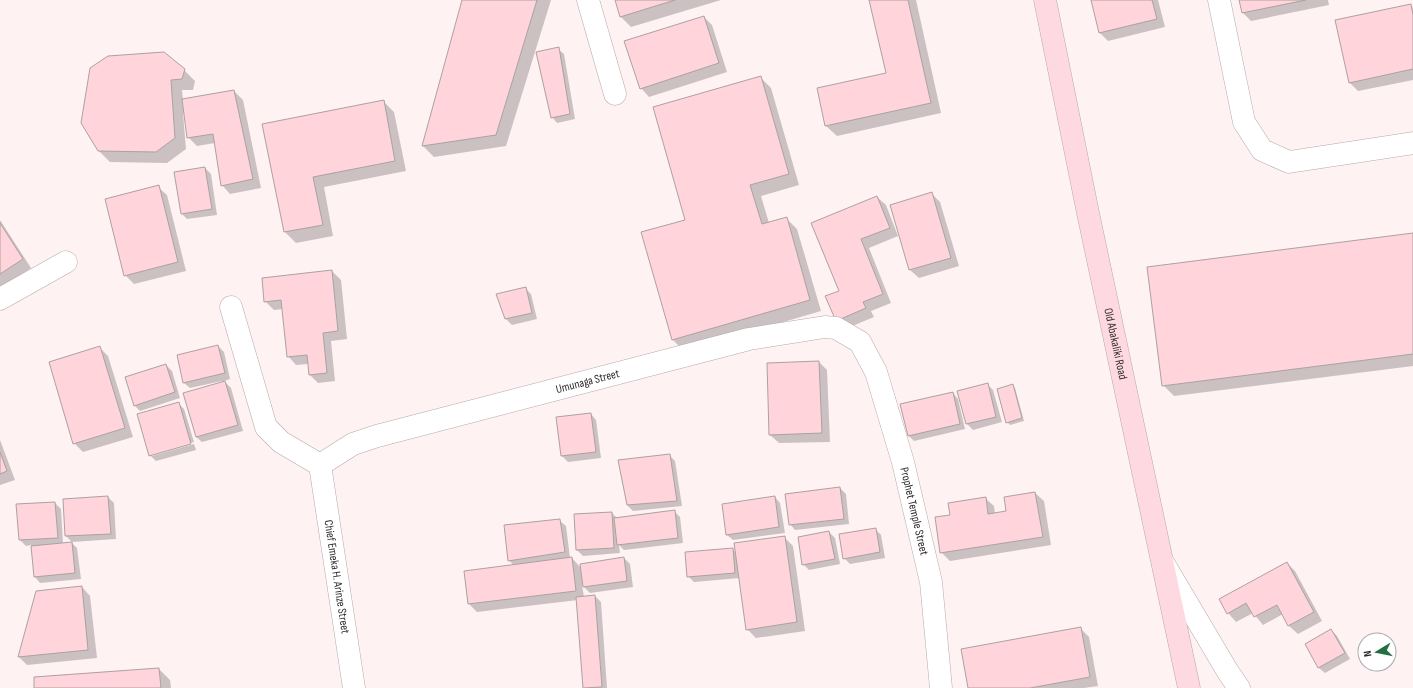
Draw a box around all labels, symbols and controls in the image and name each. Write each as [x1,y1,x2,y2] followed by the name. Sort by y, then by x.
[1100,307,1130,381] street label: Old Abakaliki Road
[554,366,621,397] street label: Umunaga Street
[896,466,932,557] street label: Prophet Temple Street
[320,519,353,635] street label: Chief Emeka H. Arinze Street
[1357,632,1397,672] north arrow
[1361,650,1375,658] text: N

